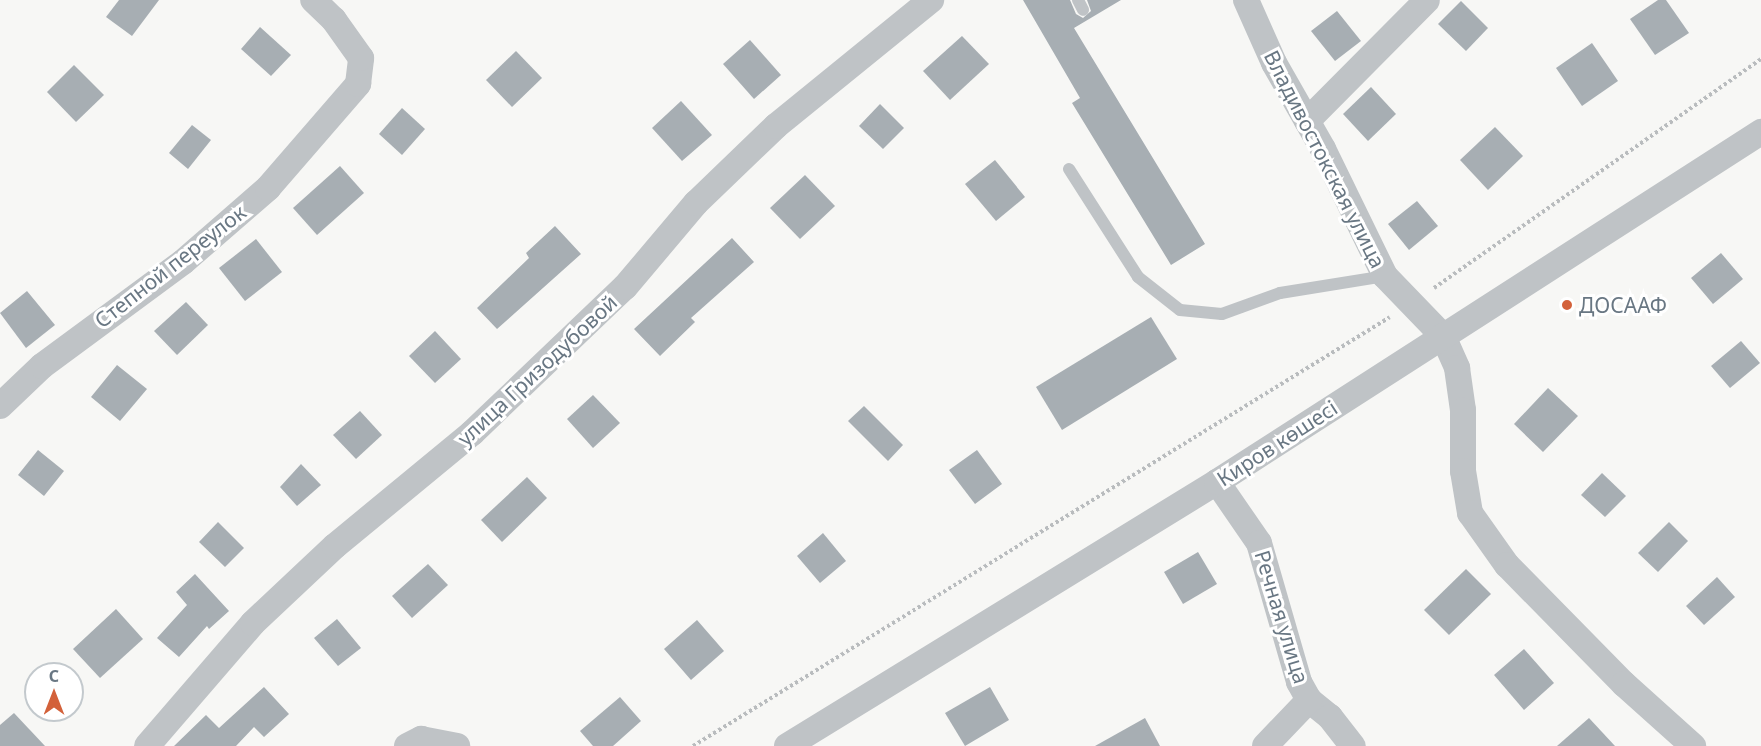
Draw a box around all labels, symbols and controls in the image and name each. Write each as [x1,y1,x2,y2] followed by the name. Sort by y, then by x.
[1259,46,1391,272] street label: Владивостокская улица
[89,199,251,333] street label: Степной переулок
[452,289,622,451] street label: улица Гризодубовой
[1579,292,1667,318] place label: ДОСААФ
[1560,298,1574,312] marker: ДОСААФ
[1212,395,1342,491] street label: Киров көшесі
[1250,547,1314,687] street label: Речная улица
[24,662,84,722] north arrow
[49,665,59,687] text: С

